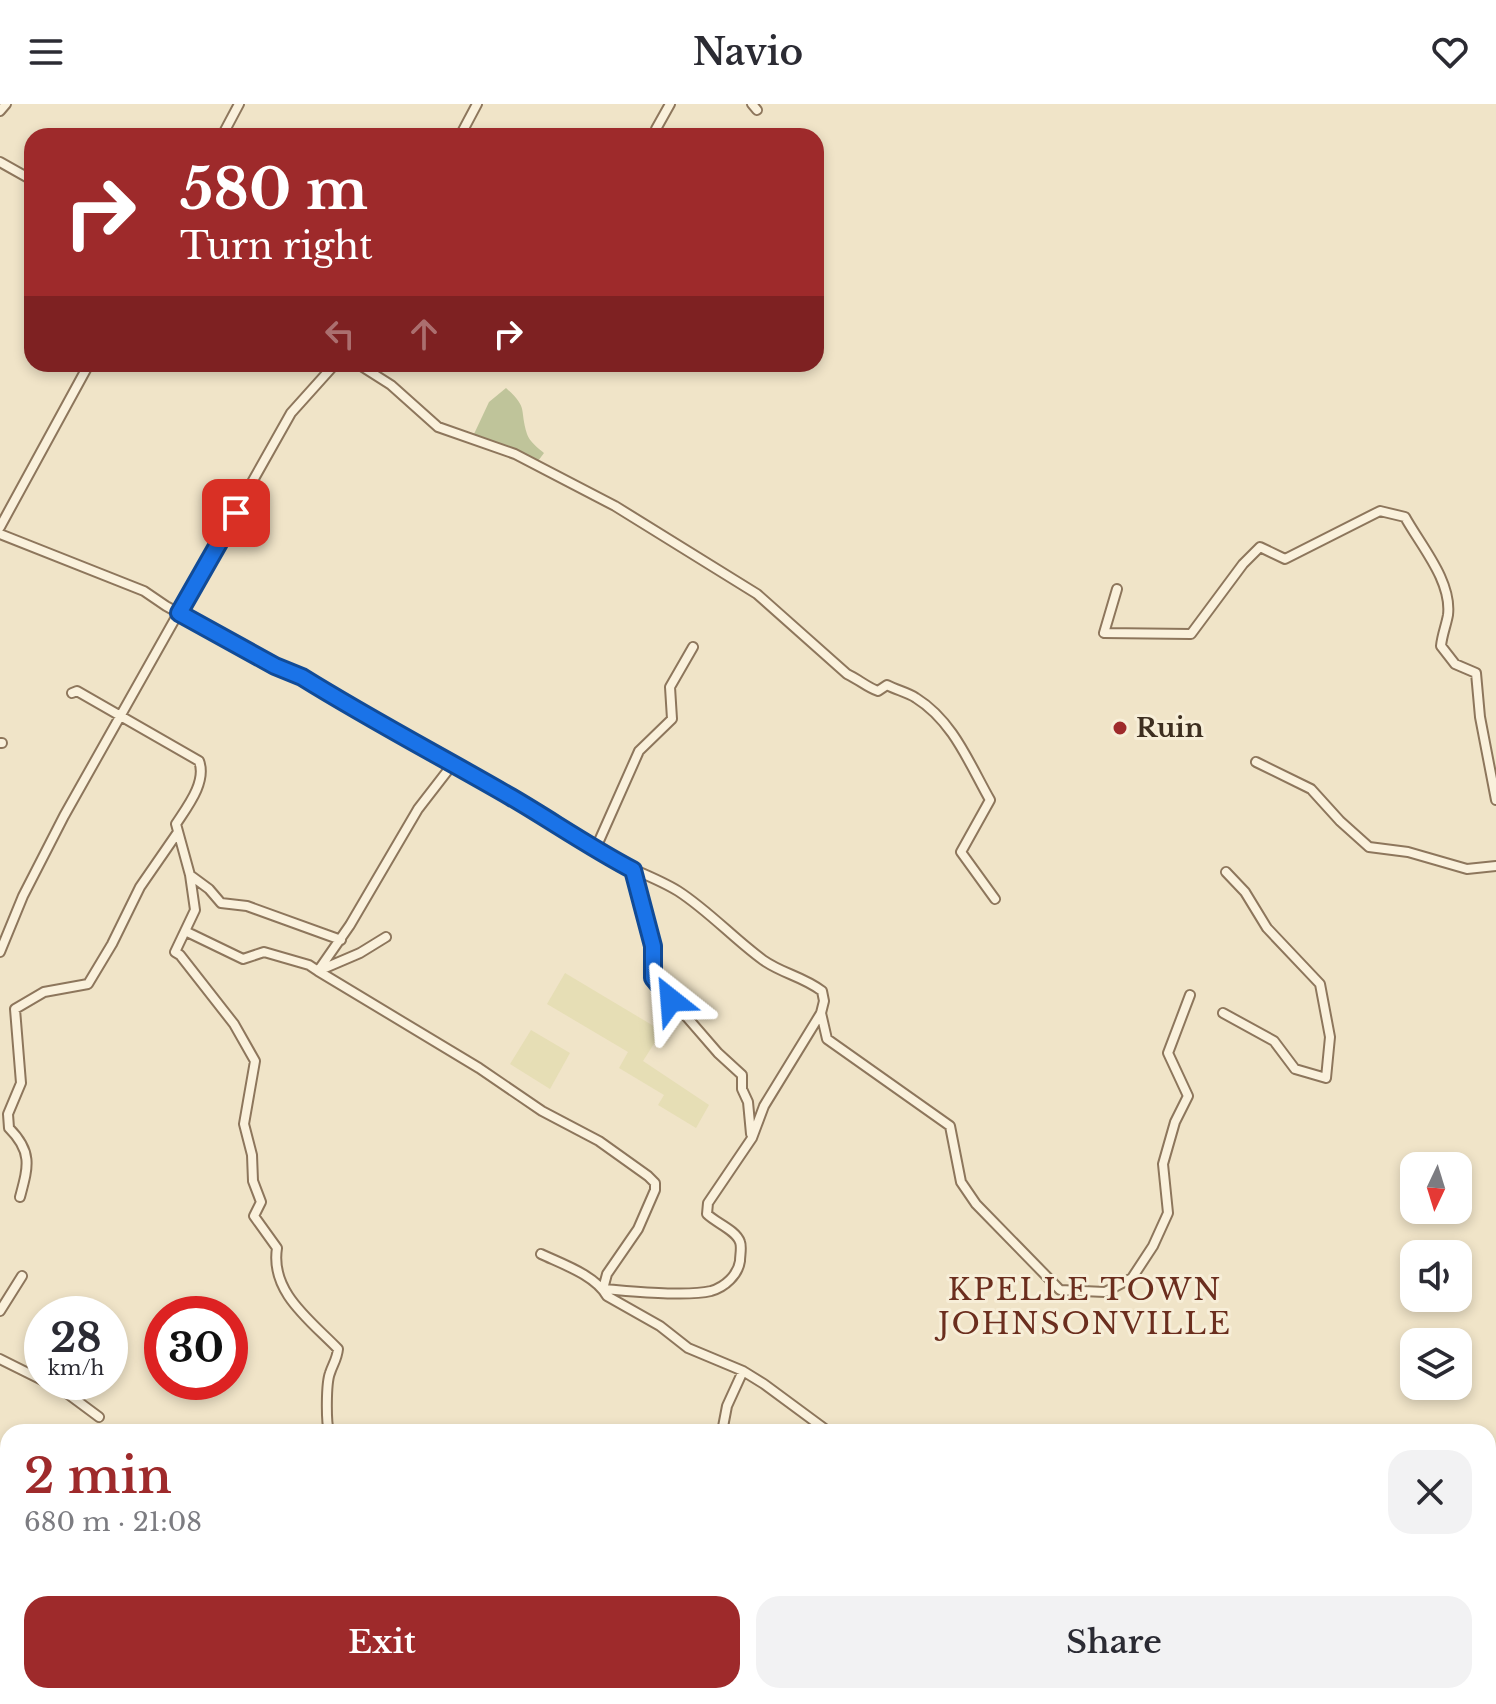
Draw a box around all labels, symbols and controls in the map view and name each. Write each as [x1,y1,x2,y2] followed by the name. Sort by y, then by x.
[24,30,68,74] icon: menu
[693,30,803,75] text: Navio
[1428,30,1472,74] icon: heart
[180,155,368,224] text: 580 m
[48,160,152,264] icon: right
[180,224,373,269] text: Turn right
[318,312,362,356] icon: left
[402,312,446,356] icon: ahead
[486,312,530,356] icon: right
[202,479,270,547] pin
[214,491,258,535] icon: arrive
[1136,712,1204,744] place label: Ruin
[1111,719,1129,737] marker: Ruin
[629,958,713,1042] position arrow
[1400,1152,1472,1224] north arrow
[1400,1152,1472,1400] map controls
[1400,1240,1472,1312] button: sound
[934,1271,1232,1342] district label: KPELLE TOWN JOHNSONVILLE
[144,1296,248,1400] speed limit sign: 30
[50,1313,102,1363] text: 28
[1400,1328,1472,1400] button: layers
[48,1356,104,1380] text: km/h
[24,1446,172,1506] text: 2 min
[1388,1450,1472,1534] button: close
[24,1506,202,1538] text: 680 m · 21:08
[24,1596,740,1688] button: Exit
[756,1596,1472,1688] button: Share

